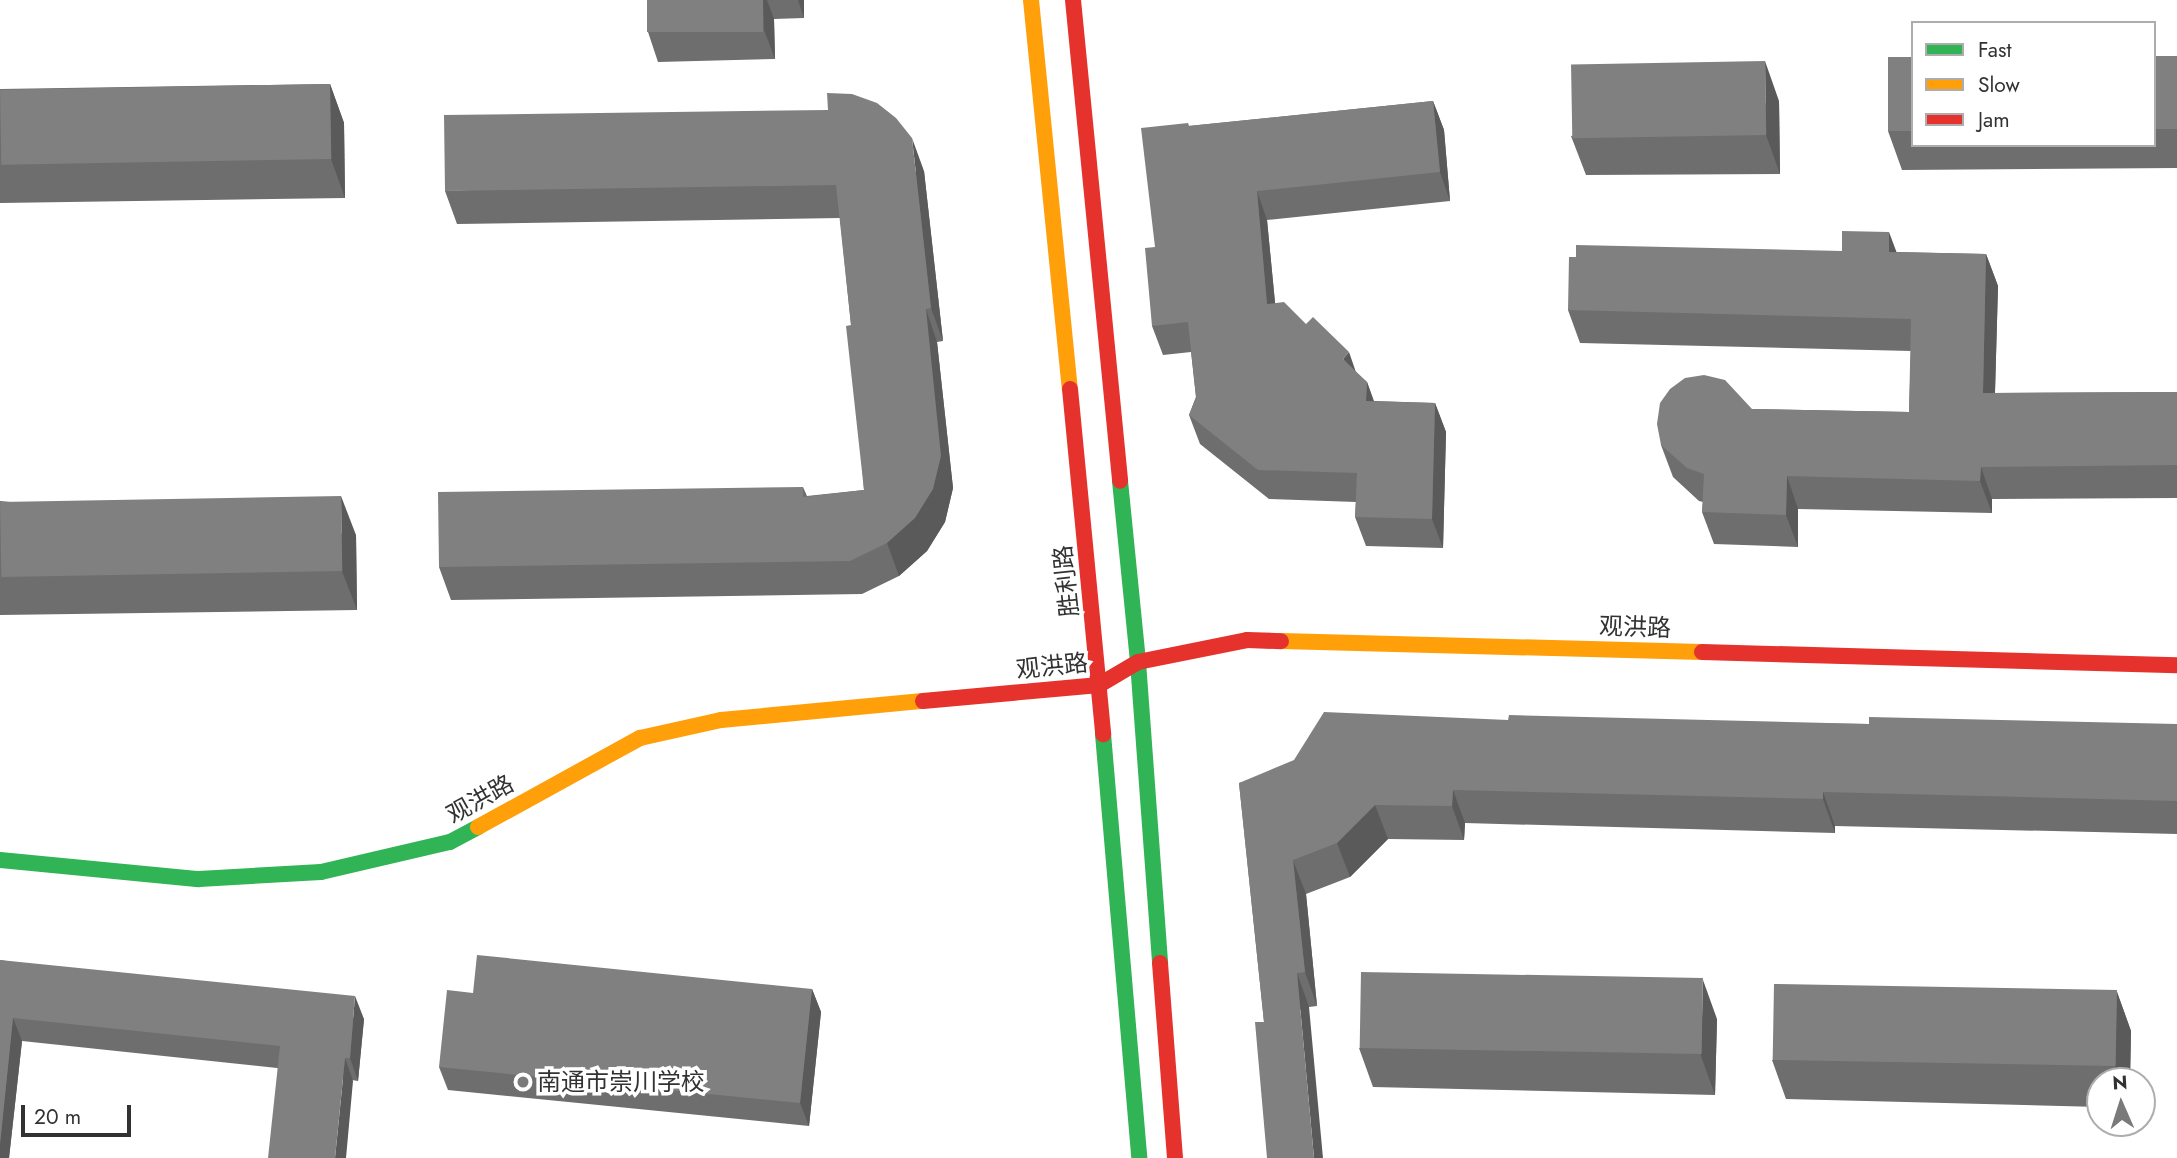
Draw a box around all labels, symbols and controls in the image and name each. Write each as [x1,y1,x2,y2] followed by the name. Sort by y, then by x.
[1911,21,2156,147] legend
[1978,35,2011,65] text: Fast
[1978,70,2020,100] text: Slow
[1978,105,2010,135] text: Jam
[1048,544,1084,618] street label: 胜利路
[1599,611,1671,643] street label: 观洪路
[1015,648,1089,684] street label: 观洪路
[442,769,518,829] street label: 观洪路
[2086,1067,2156,1137] north arrow
[537,1068,705,1096] place label: 南通市崇川学校
[2112,1069,2128,1096] text: N
[515,1074,531,1090] marker: 南通市崇川学校
[24,1092,135,1136] scale bar
[34,1102,81,1132] text: 20 m

